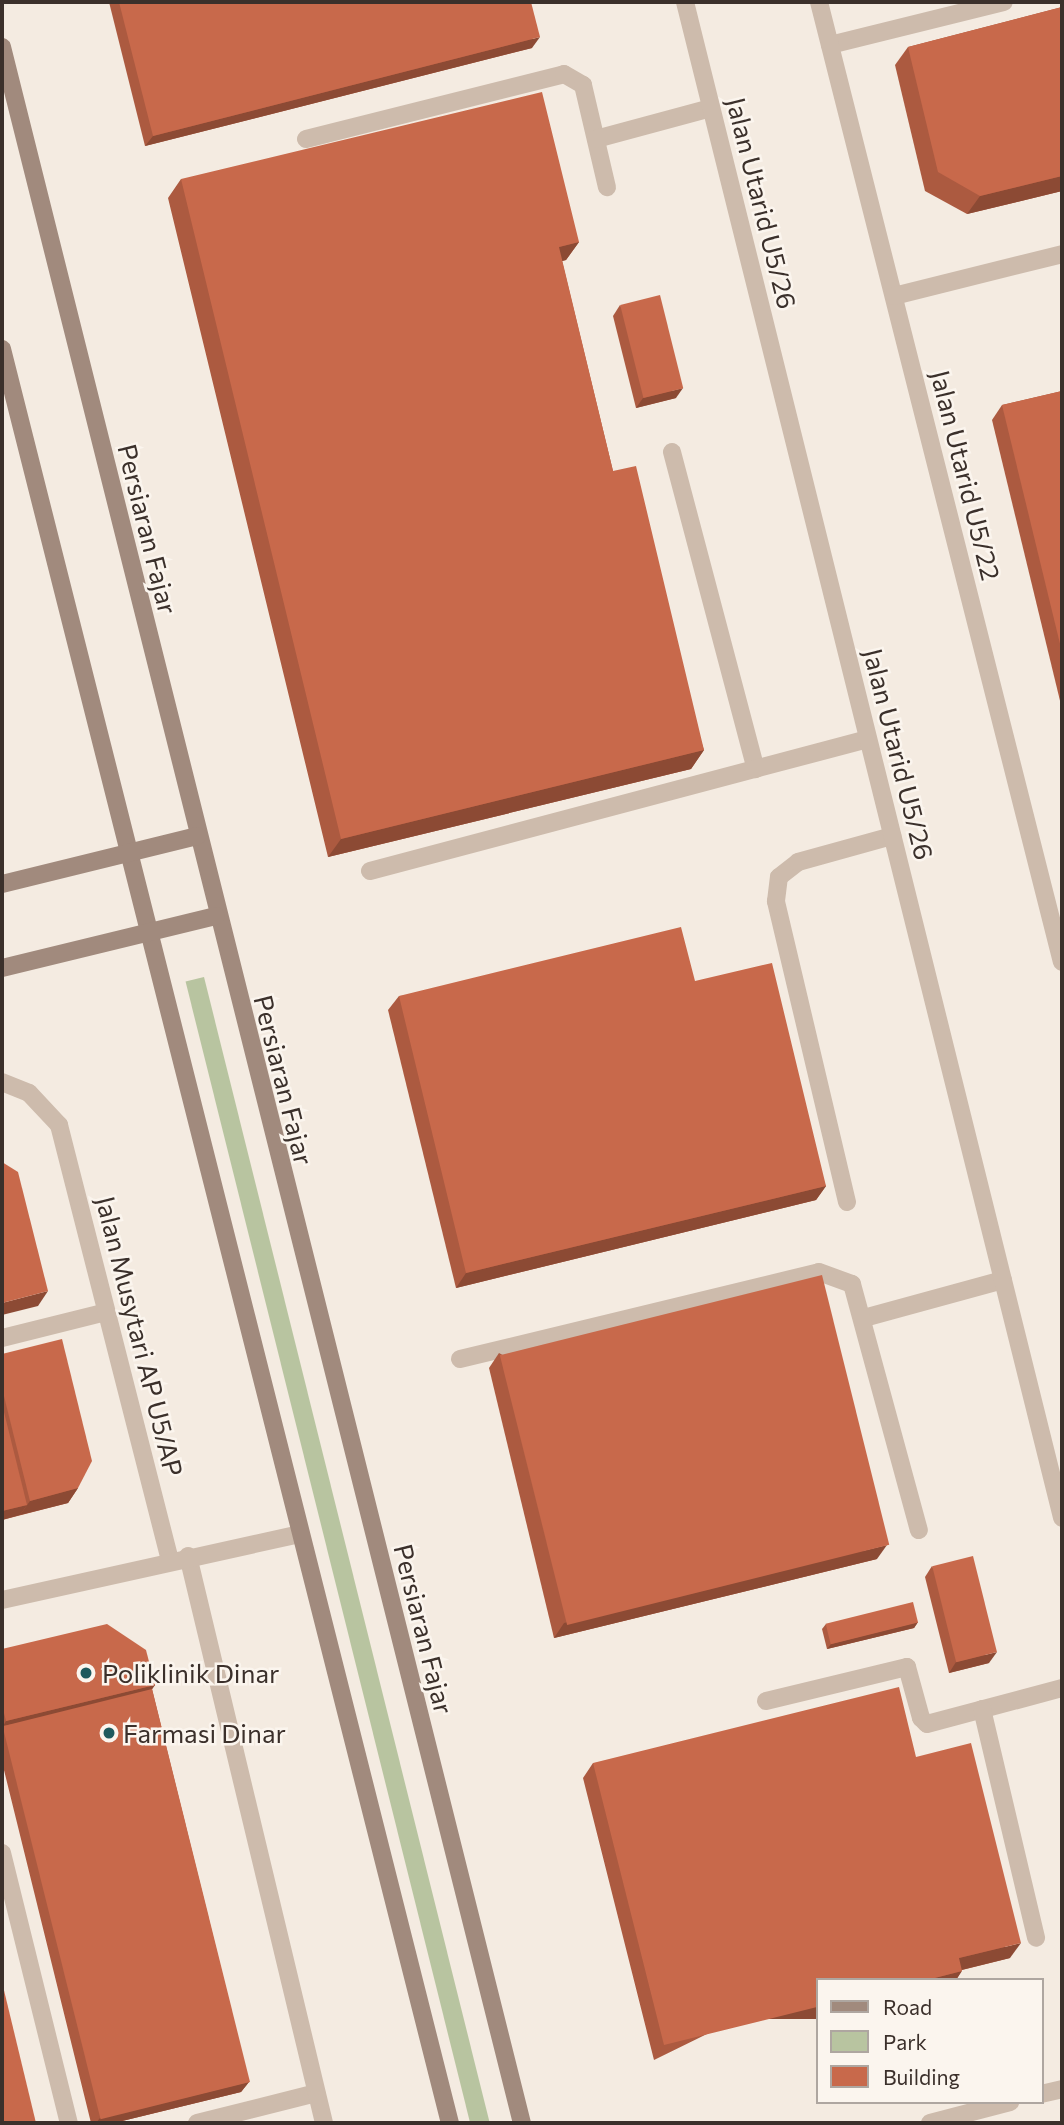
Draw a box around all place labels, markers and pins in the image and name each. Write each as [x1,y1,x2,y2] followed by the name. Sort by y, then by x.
[102,1657,279,1689] place label: Poliklinik Dinar
[76,1663,96,1683] marker: Poliklinik Dinar
[123,1717,286,1749] place label: Farmasi Dinar
[101,1725,117,1741] marker: Farmasi Dinar

